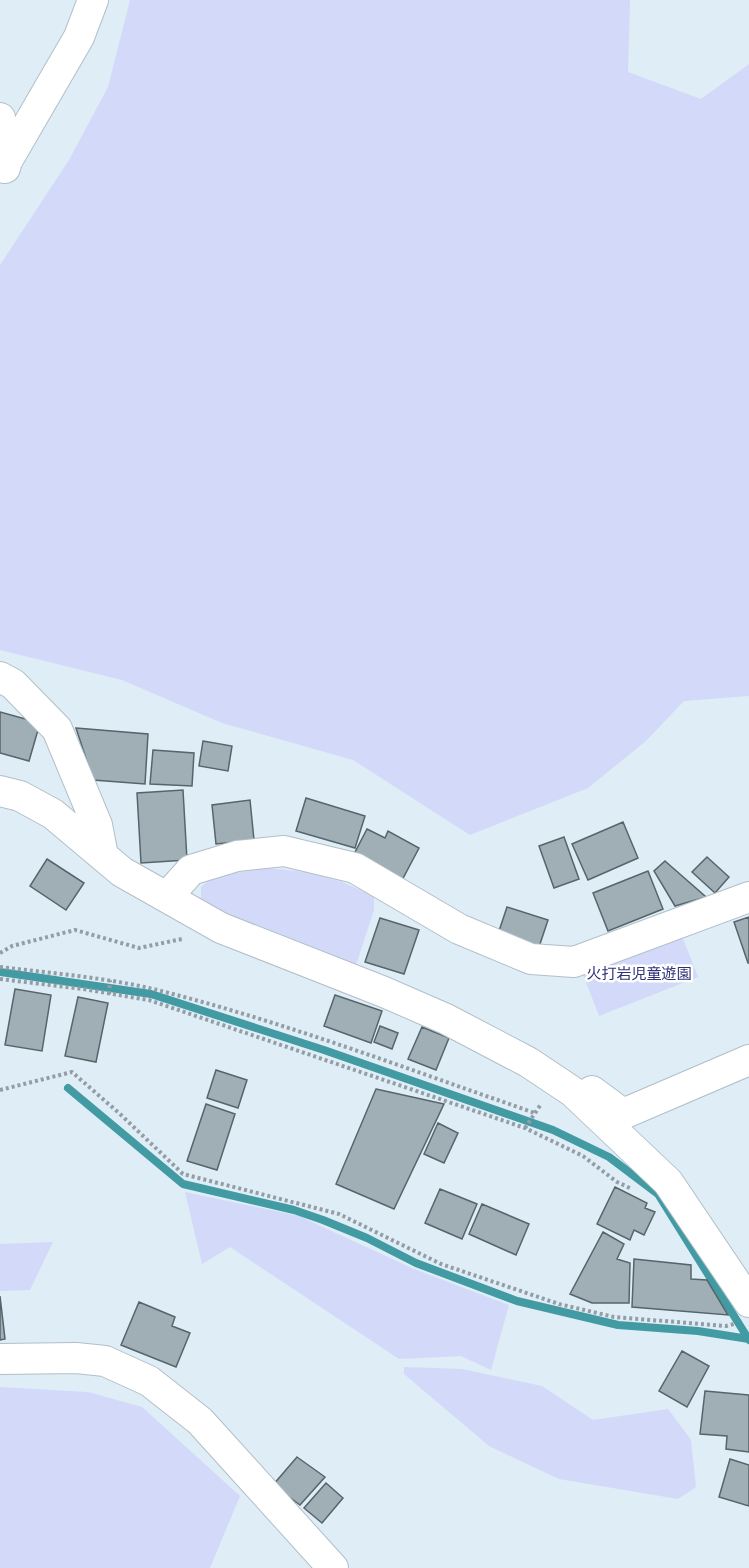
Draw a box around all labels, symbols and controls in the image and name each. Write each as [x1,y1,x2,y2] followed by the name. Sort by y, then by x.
[586,963,692,983] park label: 火打岩児童遊園

